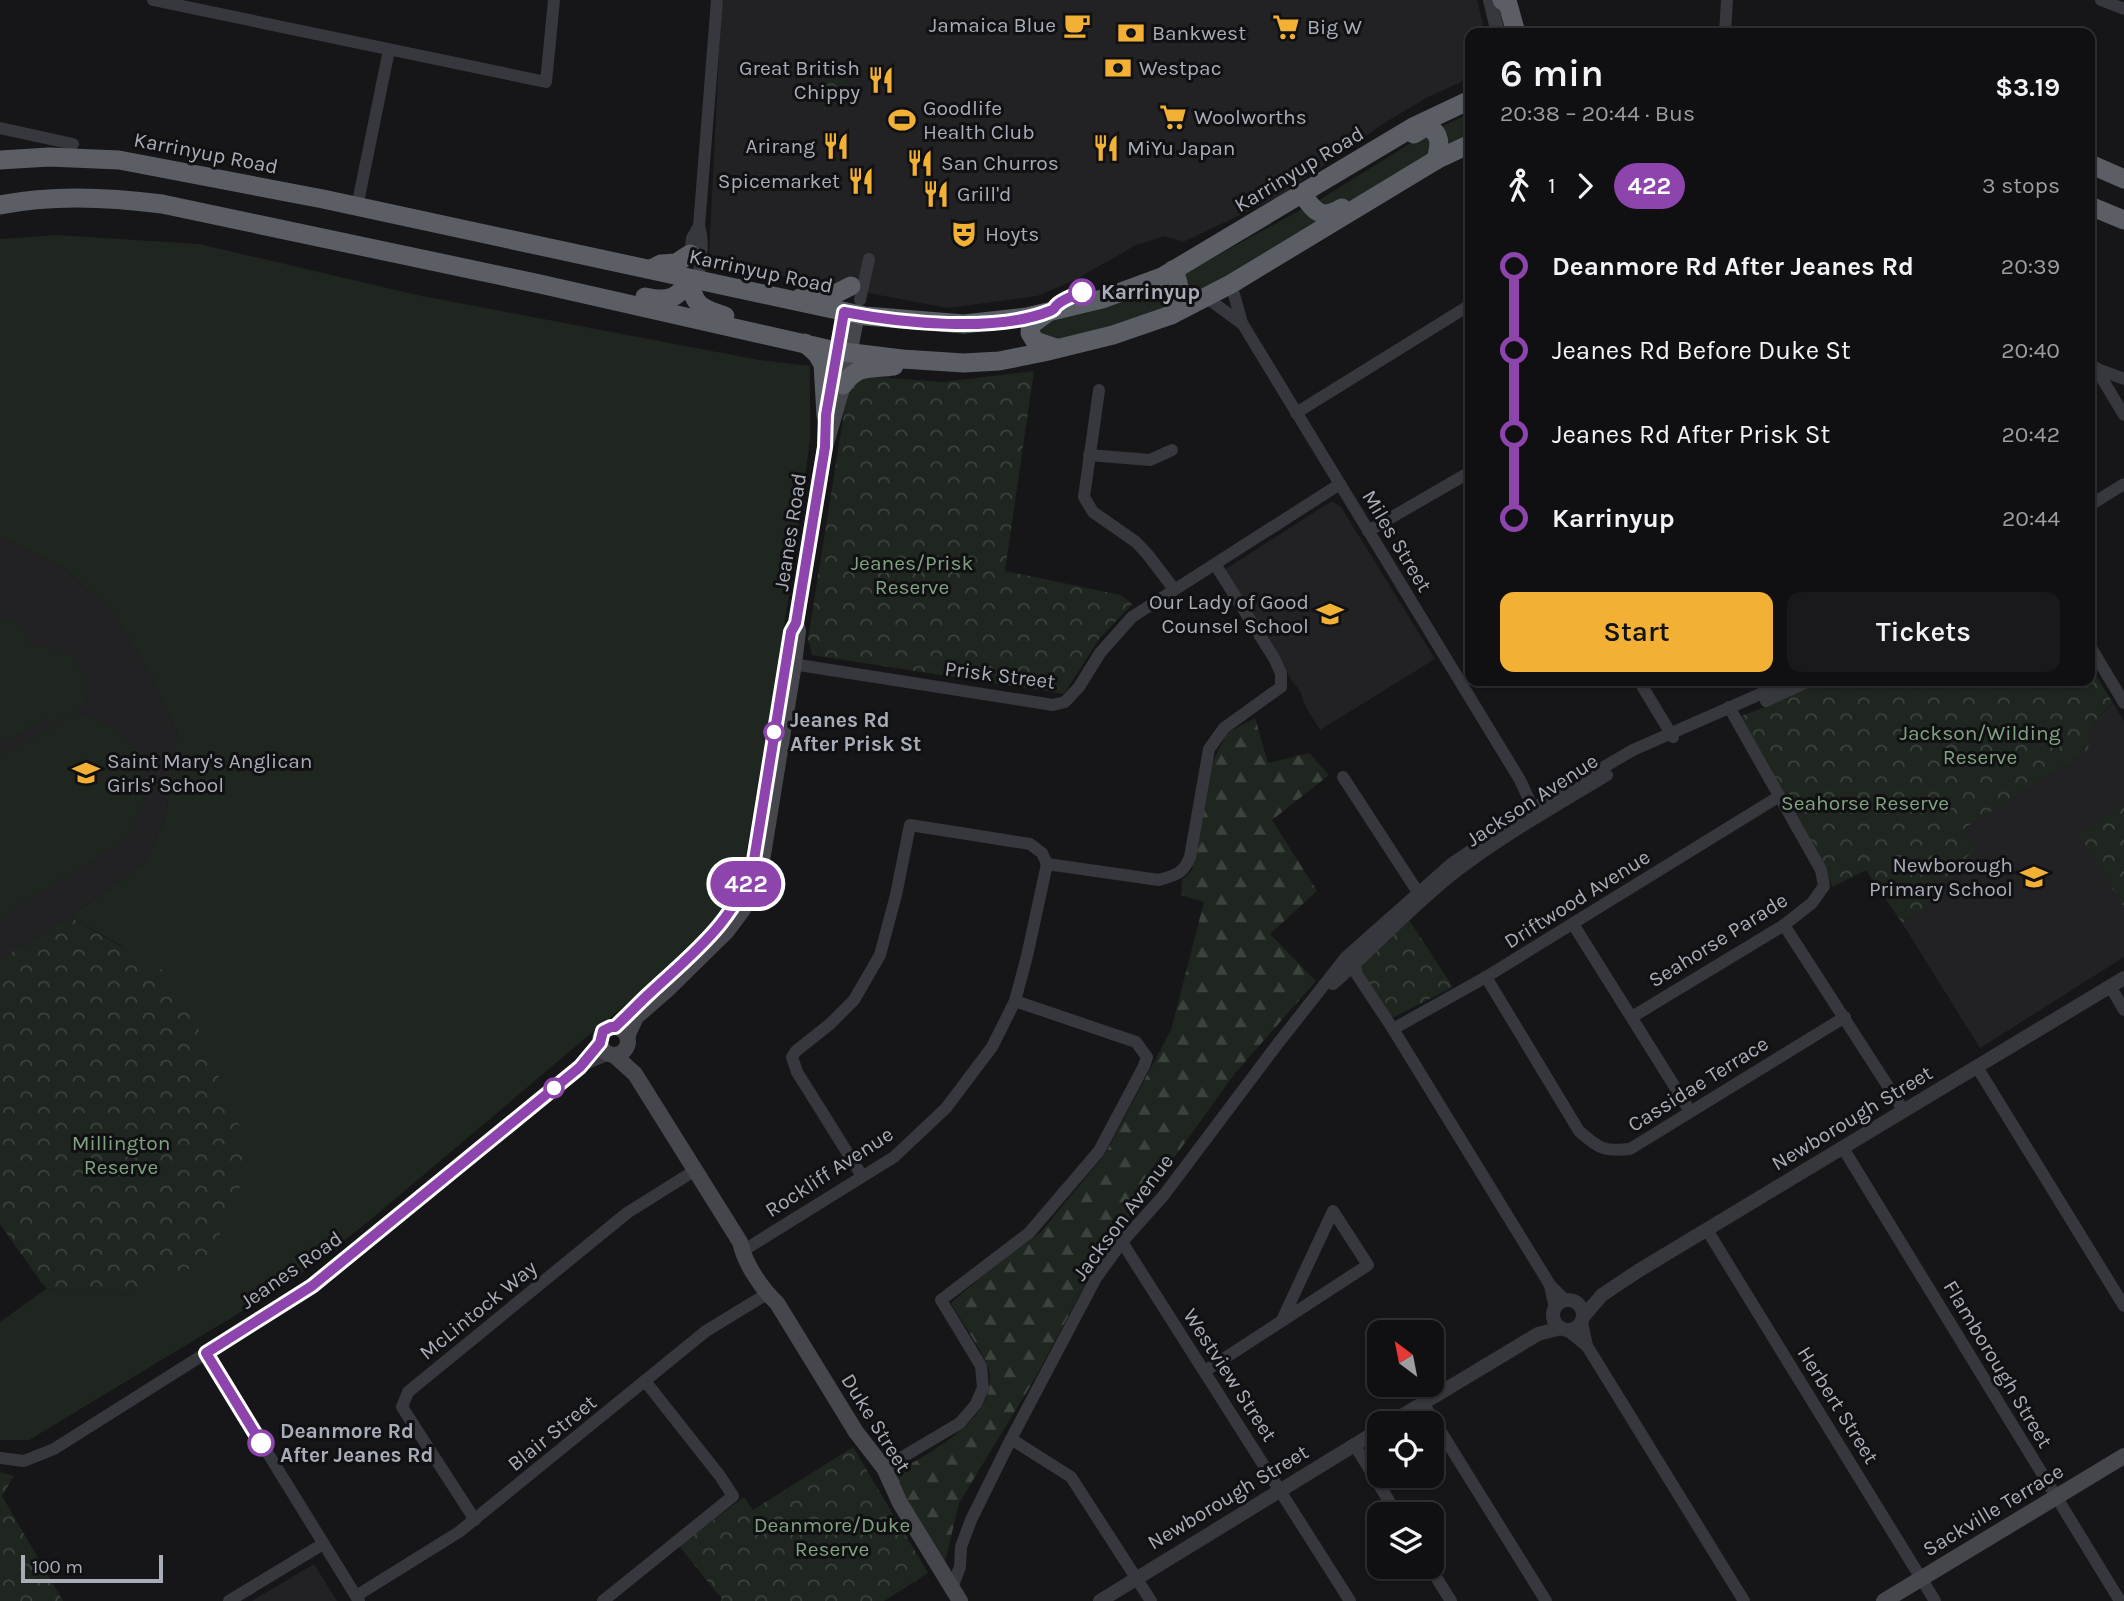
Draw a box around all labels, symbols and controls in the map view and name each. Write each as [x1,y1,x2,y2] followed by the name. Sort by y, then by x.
[1062,10,1092,40] cafe icon: Jamaica Blue
[1271,12,1301,42] supermarket icon: Big W
[929,13,1056,37] place label: Jamaica Blue
[1307,15,1362,39] place label: Big W
[1116,18,1146,48] bank icon: Bankwest
[1152,21,1246,45] place label: Bankwest
[1500,51,1604,96] text: 6 min
[1103,53,1133,83] bank icon: Westpac
[739,56,860,104] place label: Great British Chippy
[1139,56,1222,80] place label: Westpac
[866,65,896,95] restaurant icon: Great British Chippy
[1995,72,2060,103] text: $3.19
[923,96,1035,144] place label: Goodlife Health Club
[1500,100,1695,127] text: 20:38 – 20:44 · Bus
[1158,102,1188,132] supermarket icon: Woolworths
[887,105,917,135] sports icon: Goodlife Health Club
[1194,105,1307,129] place label: Woolworths
[1230,121,1368,217] street label: Karrinyup Road
[132,127,280,179] street label: Karrinyup Road
[821,131,851,161] restaurant icon: Arirang
[1091,133,1121,163] restaurant icon: MiYu Japan
[745,134,815,158] place label: Arirang
[1127,136,1235,160] place label: MiYu Japan
[905,148,935,178] restaurant icon: San Churros
[941,151,1059,175] place label: San Churros
[846,166,876,196] restaurant icon: Spicemarket
[1500,167,1538,205] icon: walk
[1566,167,1604,205] icon: forward
[718,169,840,193] place label: Spicemarket
[1548,172,1556,199] text: 1
[1628,172,1671,200] text: 422
[1982,172,2060,199] text: 3 stops
[921,179,951,209] restaurant icon: Grill'd
[957,182,1011,206] place label: Grill'd
[949,219,979,249] theatre icon: Hoyts
[985,222,1039,246] place label: Hoyts
[687,244,835,298] street label: Karrinyup Road
[1552,251,1914,282] text: Deanmore Rd After Jeanes Rd
[2001,253,2060,280] text: 20:39
[1069,279,1095,305] marker: Karrinyup
[1101,280,1200,304] place label: Karrinyup
[1552,335,1851,366] text: Jeanes Rd Before Duke St
[2001,337,2060,364] text: 20:40
[1552,419,1830,450] text: Jeanes Rd After Prisk St
[2002,421,2060,448] text: 20:42
[769,472,811,592] street label: Jeanes Road
[1357,486,1437,596] street label: Miles Street
[1552,503,1675,534] text: Karrinyup
[2002,505,2060,532] text: 20:44
[851,551,974,599] park label: Jeanes/Prisk Reserve
[1149,590,1309,638] place label: Our Lady of Good Counsel School
[1500,592,1773,672] button: Start
[1787,592,2060,672] button: Tickets
[1315,599,1345,629] school or university icon: Our Lady of Good Counsel School
[943,656,1057,694] street label: Prisk Street
[790,708,921,756] place label: Jeanes Rd After Prisk St
[1899,721,2061,769] park label: Jackson/Wilding Reserve
[764,722,784,742] marker: Jeanes Rd After Prisk St
[107,749,312,797] place label: Saint Mary's Anglican Girls' School
[1462,749,1602,851] street label: Jackson Avenue
[71,758,101,788] school or university icon: Saint Mary's Anglican Girls' School
[1781,791,1949,815] park label: Seahorse Reserve
[1500,844,1654,954] street label: Driftwood Avenue
[1869,853,2013,901] place label: Newborough Primary School
[706,861,786,907] line badge: 422
[2019,862,2049,892] school or university icon: Newborough Primary School
[724,870,768,898] text: 422
[1644,888,1792,992] street label: Seahorse Parade
[1624,1031,1772,1137] street label: Cassidae Terrace
[1767,1060,1937,1175] street label: Newborough Street
[544,1078,564,1098] unlabelled marker
[761,1122,897,1222] street label: Rockliff Avenue
[72,1131,170,1179] park label: Millington Reserve
[1068,1149,1178,1285] street label: Jackson Avenue
[236,1226,346,1314] street label: Jeanes Road
[415,1255,542,1365] street label: McLintock Way
[1939,1276,2058,1452] street label: Flamborough Street
[1178,1304,1282,1446] street label: Westview Street
[1367,1320,1444,1396] north arrow
[1367,1320,1444,1579] map controls
[1792,1342,1884,1468] street label: Herbert Street
[836,1369,916,1477] street label: Duke Street
[503,1390,601,1476] street label: Blair Street
[1367,1411,1444,1488] button: locate
[280,1419,433,1467] place label: Deanmore Rd After Jeanes Rd
[248,1430,274,1456] marker: Deanmore Rd After Jeanes Rd
[1143,1439,1313,1554] street label: Newborough Street
[1919,1459,2067,1561] street label: Sackville Terrace
[1367,1502,1444,1579] button: layers
[754,1513,910,1561] park label: Deanmore/Duke Reserve
[21,1552,163,1584] scale bar
[32,1556,83,1578] text: 100 m

